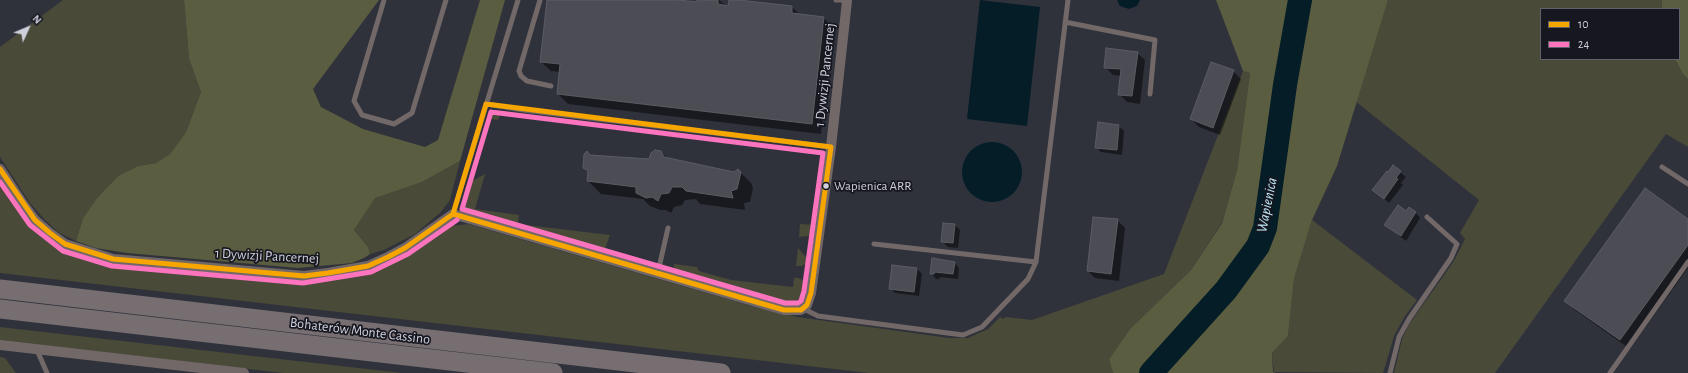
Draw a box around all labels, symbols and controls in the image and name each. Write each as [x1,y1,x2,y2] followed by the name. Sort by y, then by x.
[8,8,48,48] north arrow
[1540,8,1680,60] legend
[30,13,44,26] text: N
[1578,18,1588,30] text: 10
[811,22,839,128] street label: 1 Dywizji Pancernej
[1578,38,1589,50] text: 24
[1253,176,1281,234] water label: Wapienica
[834,178,911,194] place label: Wapienica ARR
[821,181,831,191] marker: Wapienica ARR
[214,245,320,267] street label: 1 Dywizji Pancernej
[289,314,431,348] street label: Bohaterów Monte Cassino

